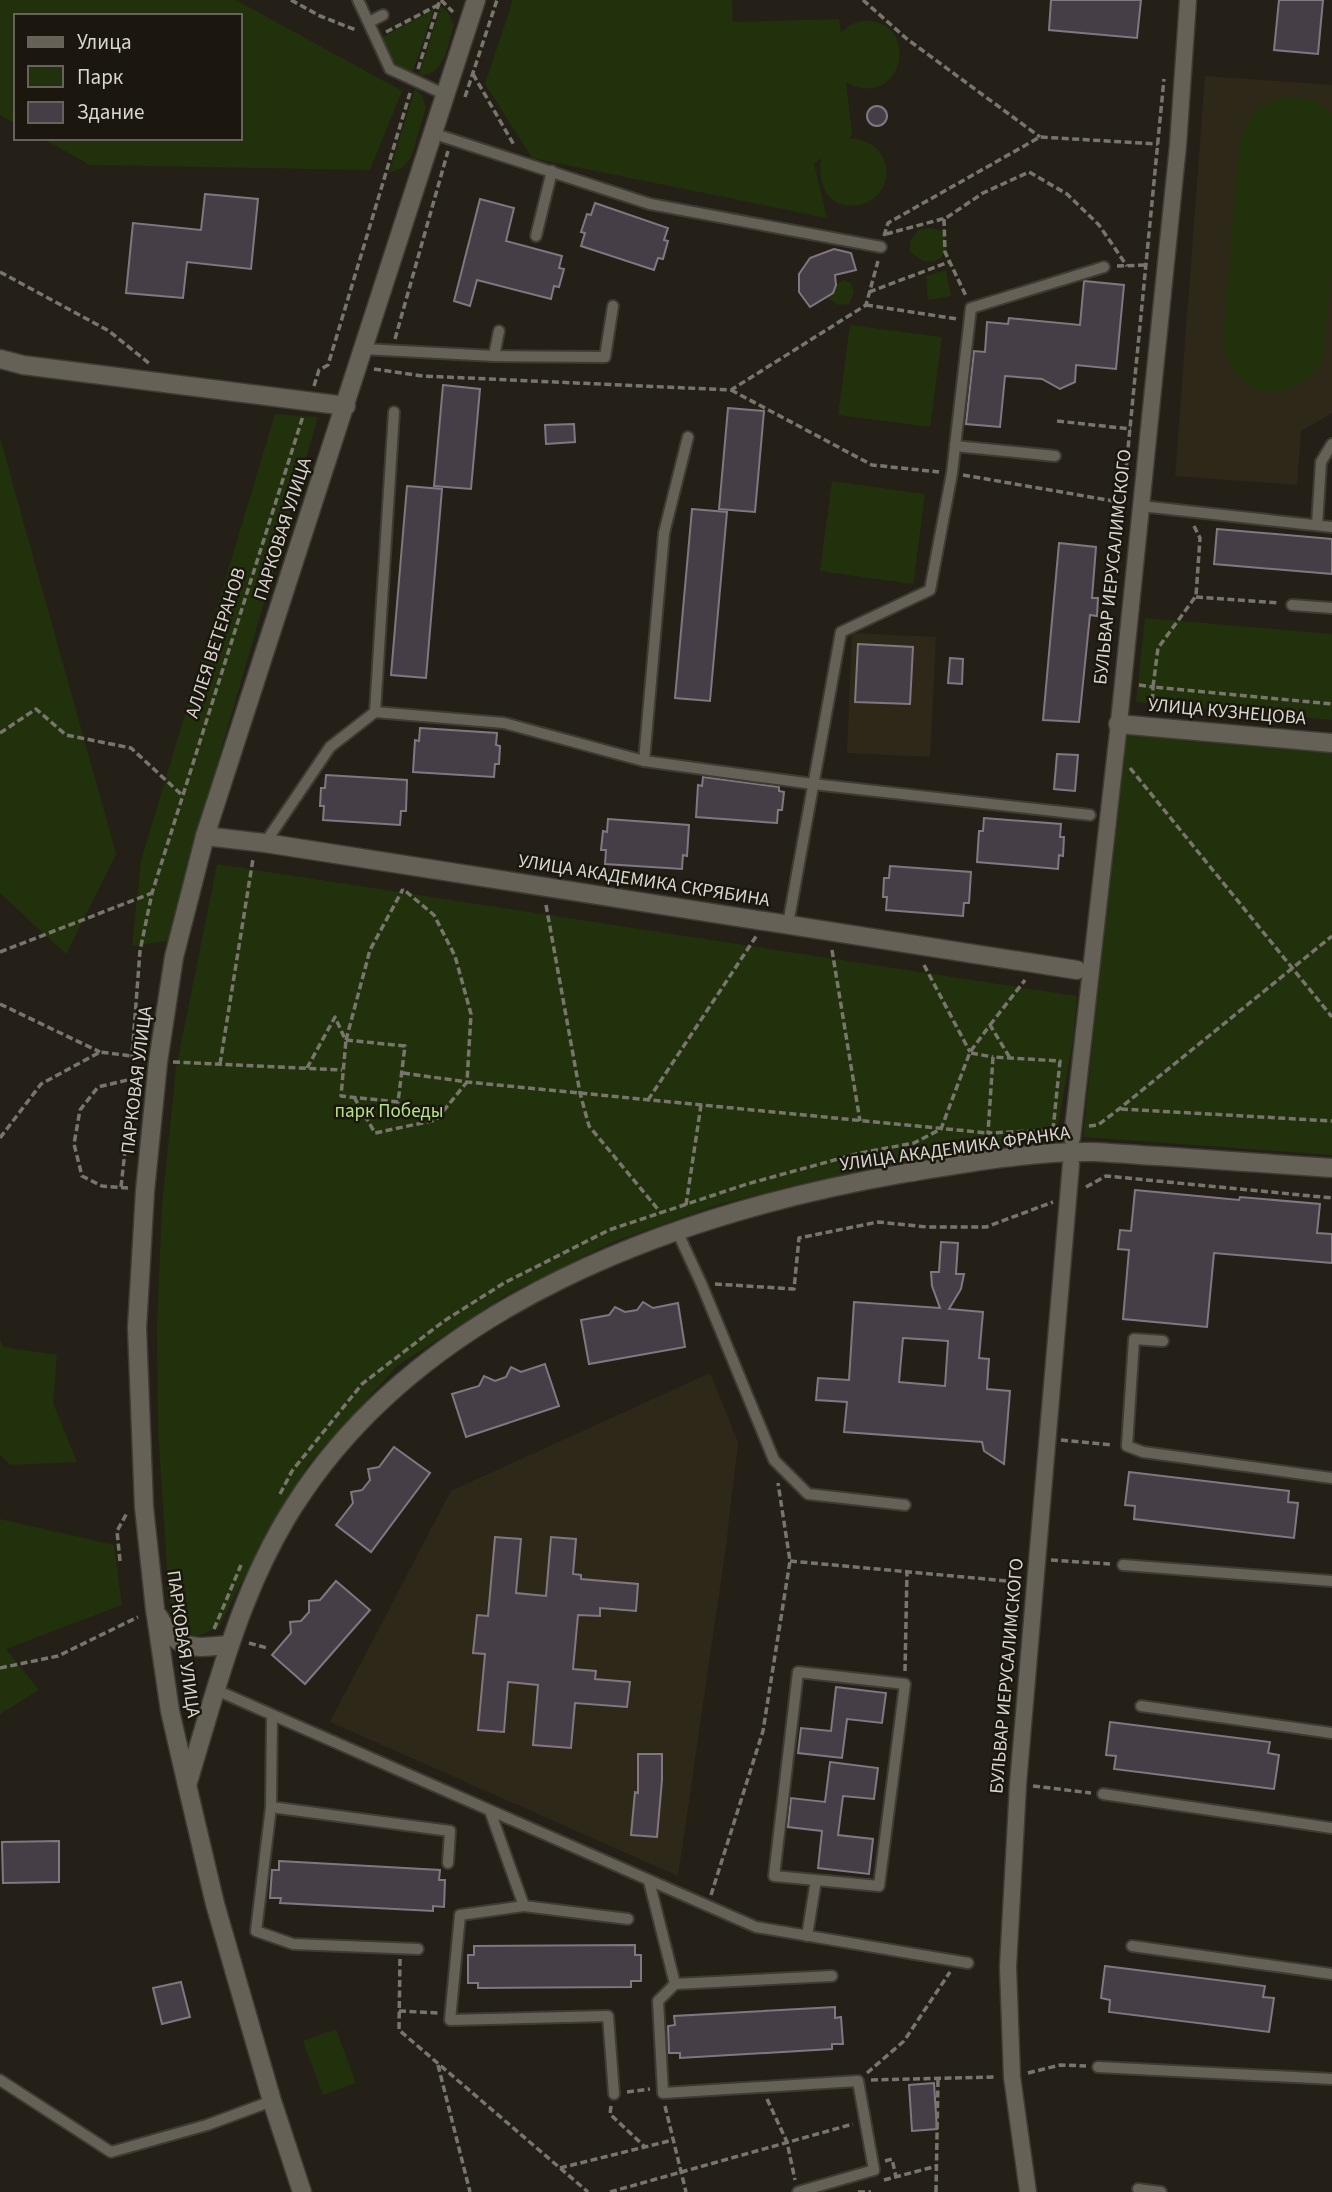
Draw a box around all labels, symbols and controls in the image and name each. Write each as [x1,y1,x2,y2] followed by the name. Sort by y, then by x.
[14,14,242,140] legend
[77,27,132,57] text: Улица
[77,62,124,92] text: Парк
[77,97,145,127] text: Здание
[1087,448,1139,686] street label: БУЛЬВАР ИЕРУСАЛИМСКОГО
[247,453,319,604] street label: ПАРКОВАЯ УЛИЦА
[179,564,253,722] street label: АЛЛЕЯ ВЕТЕРАНОВ
[1147,692,1308,732] street label: УЛИЦА КУЗНЕЦОВА
[516,848,772,914] street label: УЛИЦА АКАДЕМИКА СКРЯБИНА
[115,1004,160,1155] street label: ПАРКОВАЯ УЛИЦА
[334,1098,444,1125] park label: парк Победы
[838,1119,1073,1179] street label: УЛИЦА АКАДЕМИКА ФРАНКА
[983,1557,1031,1795] street label: БУЛЬВАР ИЕРУСАЛИМСКОГО
[159,1568,207,1720] street label: ПАРКОВАЯ УЛИЦА

